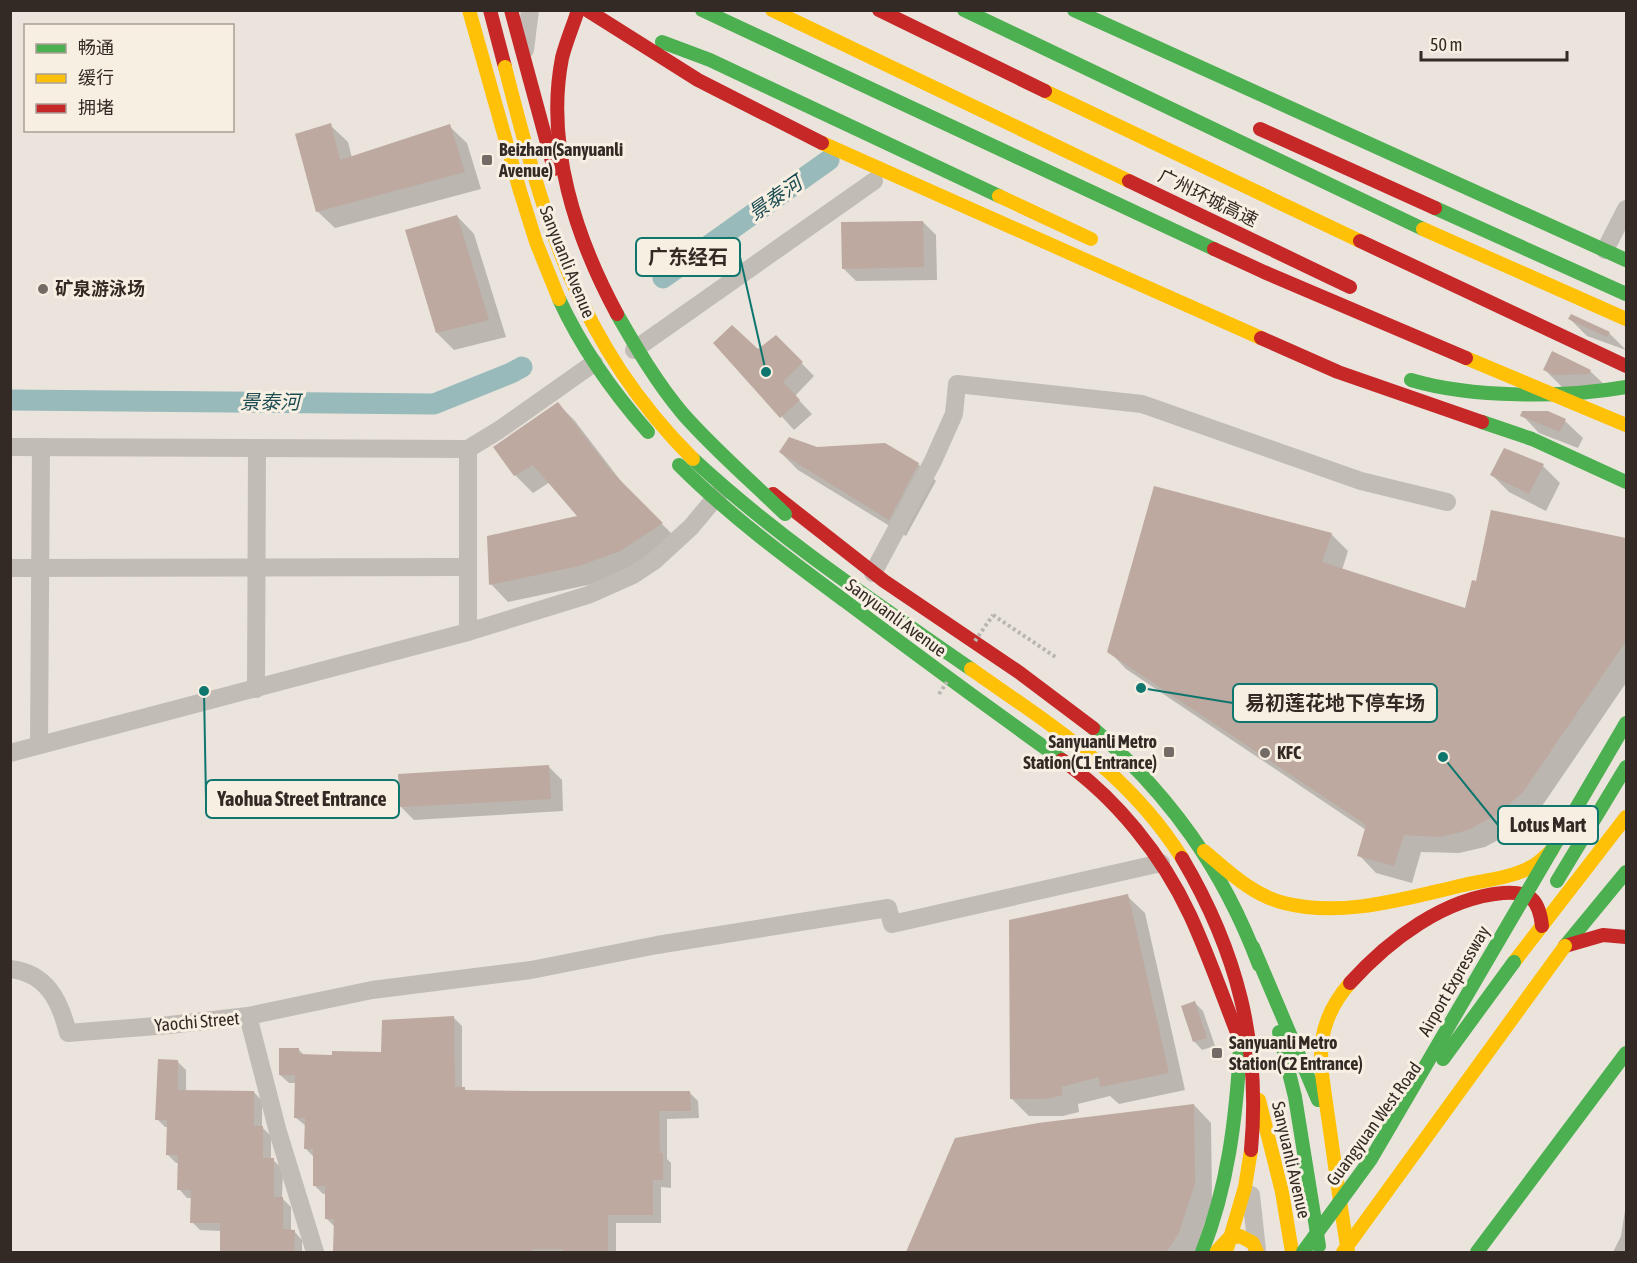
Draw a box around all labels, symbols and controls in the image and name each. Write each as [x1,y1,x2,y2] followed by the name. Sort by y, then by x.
[24,24,234,132] legend
[1421,24,1566,62] scale bar
[1430,34,1462,55] text: 50 m
[78,37,114,58] text: 畅通
[78,67,114,88] text: 缓行
[78,97,114,118] text: 拥堵
[498,139,623,181] place label: Beizhan(Sanyuanli Avenue)
[480,153,494,167] marker: Beizhan(Sanyuanli Avenue)
[1155,164,1261,231] street label: 广州环城高速
[744,169,809,224] water label: 景泰河
[535,203,600,321] street label: Sanyuanli Avenue
[636,238,740,276] callout: 广东经石
[648,245,728,268] text: 广东经石
[55,278,145,299] place label: 矿泉游泳场
[36,282,50,296] marker: 矿泉游泳场
[240,390,304,413] water label: 景泰河
[842,574,951,661] street label: Sanyuanli Avenue
[1233,684,1437,722] callout: 易初莲花地下停车场
[1245,691,1425,714] text: 易初莲花地下停车场
[1023,731,1157,773] place label: Sanyuanli Metro Station(C1 Entrance)
[1277,742,1301,763] place label: KFC
[1162,745,1176,759] marker: Sanyuanli Metro Station(C1 Entrance)
[1258,746,1272,760] marker: KFC
[206,780,399,818] callout: Yaohua Street Entrance
[216,787,387,810] text: Yaohua Street Entrance
[1498,806,1598,844] callout: Lotus Mart
[1510,813,1586,836] text: Lotus Mart
[1413,922,1494,1040] street label: Airport Expressway
[154,1007,240,1036] street label: Yaochi Street
[1229,1032,1363,1074] place label: Sanyuanli Metro Station(C2 Entrance)
[1210,1046,1224,1060] marker: Sanyuanli Metro Station(C2 Entrance)
[1322,1058,1426,1190] street label: Guangyuan West Road
[1268,1100,1315,1220] street label: Sanyuanli Avenue

